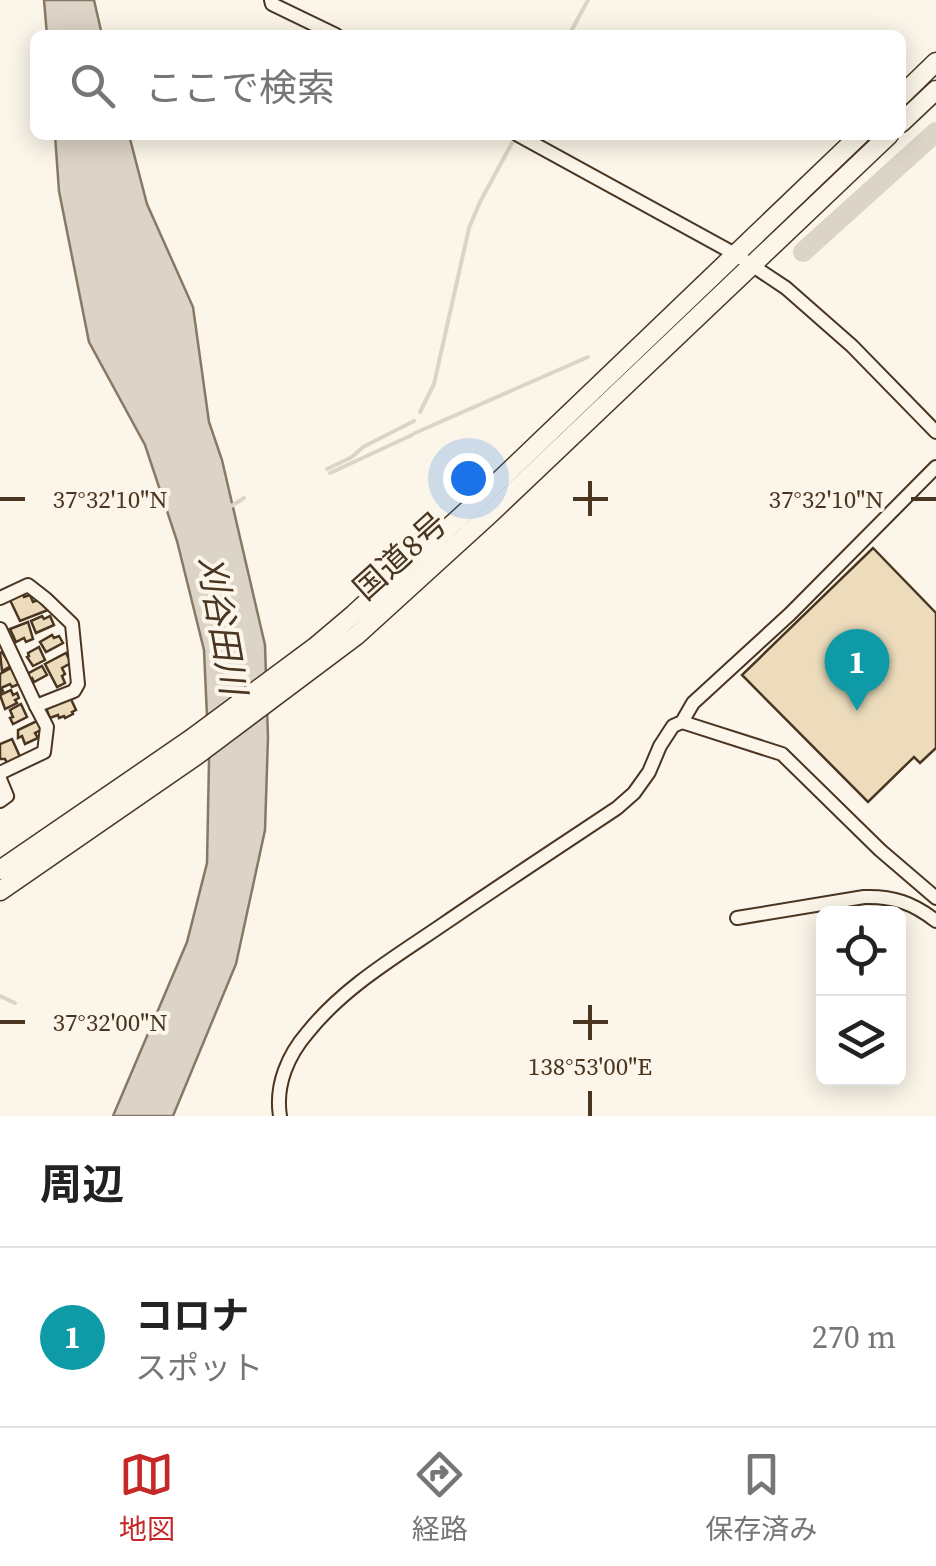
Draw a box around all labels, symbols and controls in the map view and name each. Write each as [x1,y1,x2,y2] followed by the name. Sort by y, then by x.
[30,30,906,140] search box
[65,58,120,113] icon: search
[145,62,335,114] text: ここで検索
[443,453,494,504] your location
[52,482,168,516] text: 37°32'10"N
[768,482,884,516] text: 37°32'10"N
[344,502,456,610] street label: 国道8号
[186,552,258,702] water label: 刈谷田川
[824,628,890,711] pin: 1
[816,906,906,1086] map controls
[816,906,906,996] button: locate
[816,996,906,1086] button: layers
[52,1005,168,1039] text: 37°32'00"N
[528,1049,652,1083] text: 138°53'00"E
[40,1155,124,1213] text: 周辺
[135,1290,249,1342] text: コロナ
[64,1315,81,1359] text: 1
[812,1315,896,1359] text: 270 m
[135,1346,263,1390] text: スポット
[119,1447,175,1548] tab: 地図
[412,1447,468,1548] tab: 経路
[705,1447,817,1548] tab: 保存済み

